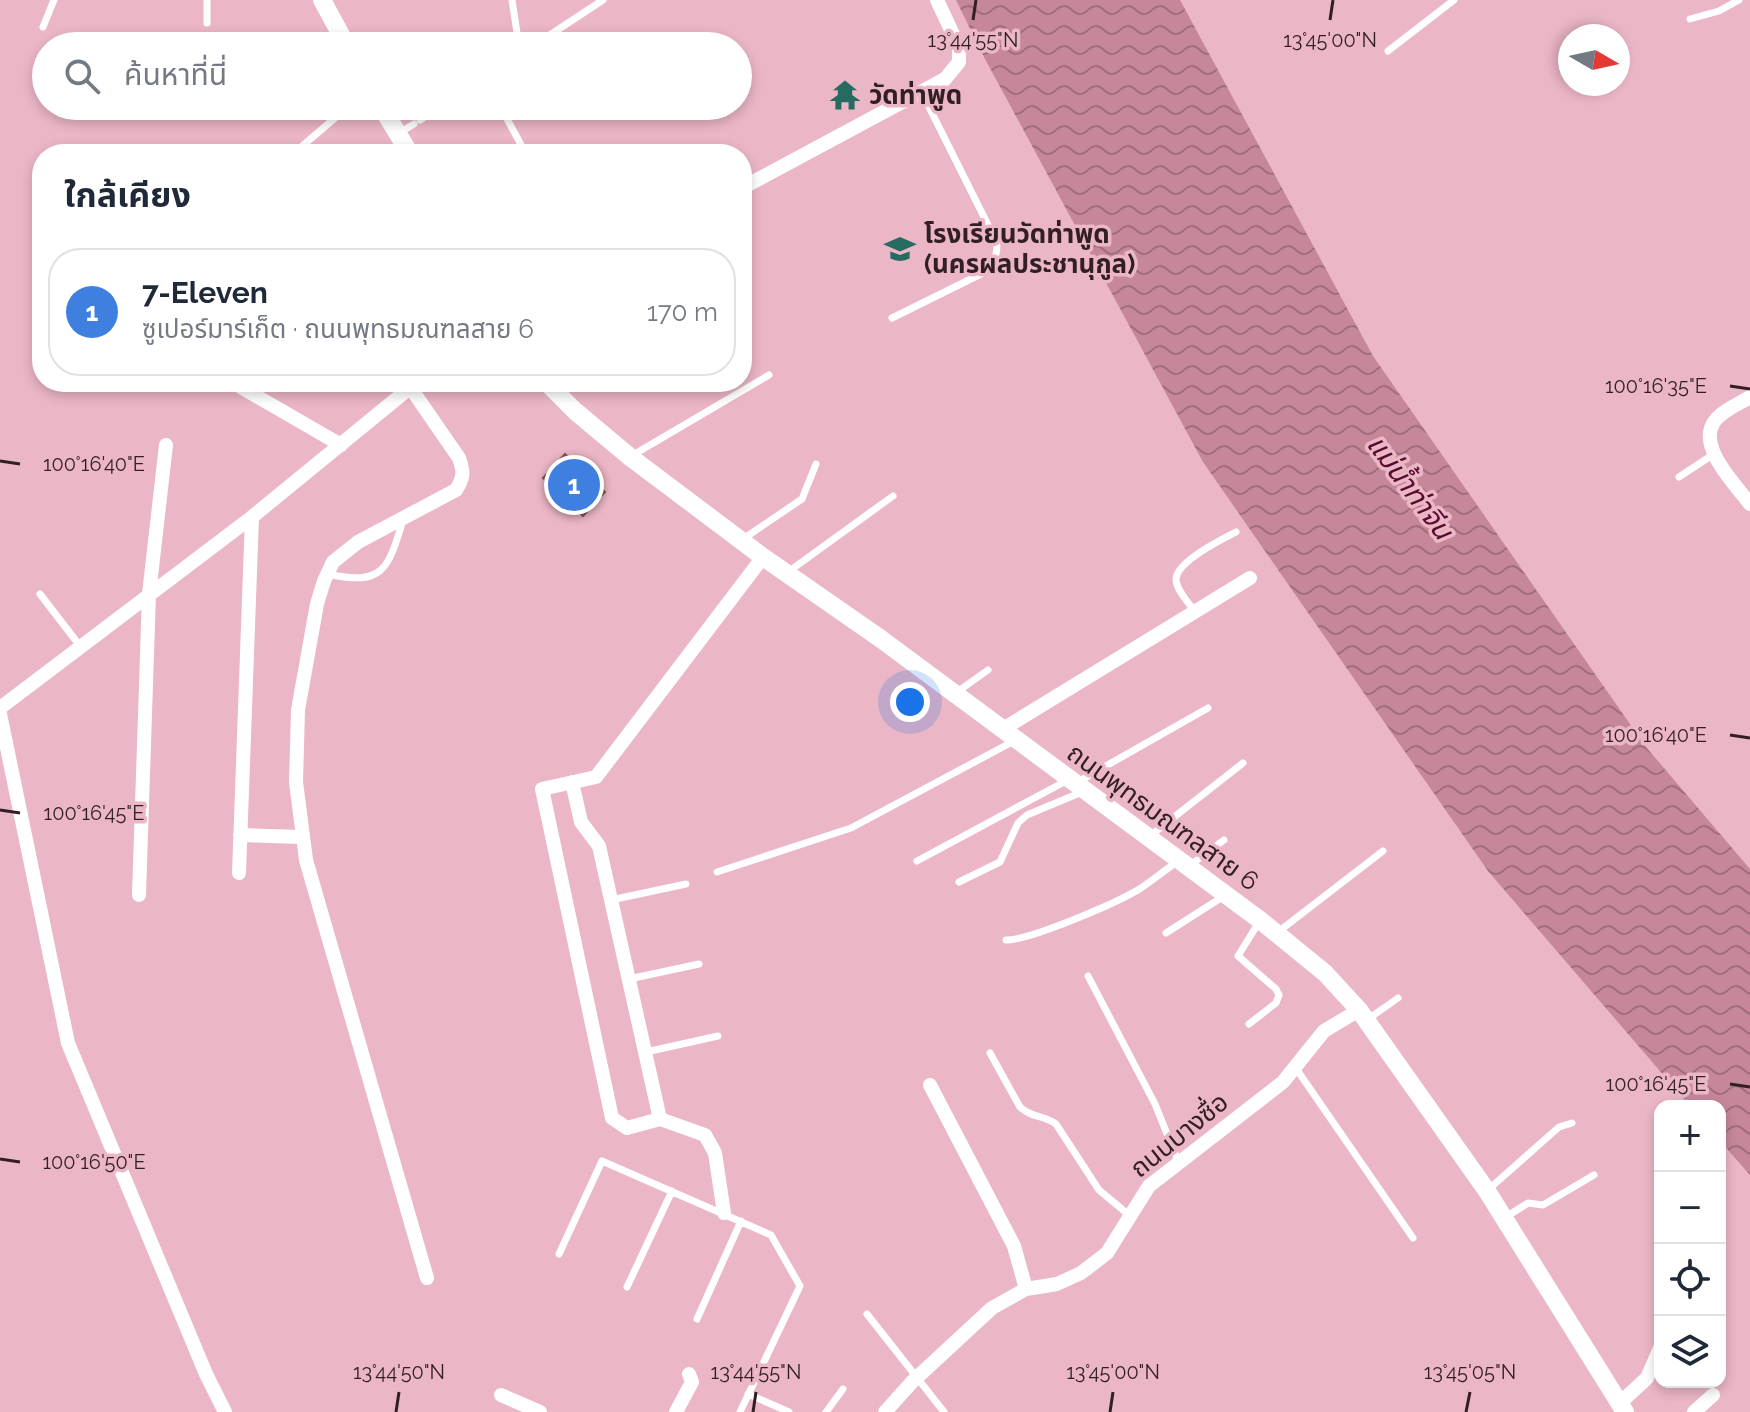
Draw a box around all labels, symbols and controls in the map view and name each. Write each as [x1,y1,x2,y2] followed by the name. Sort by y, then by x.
[1558,24,1630,96] north arrow
[928,28,1018,52] text: 13°44'55"N
[1283,28,1377,52] text: 13°45'00"N
[32,32,752,120] search box
[60,54,104,98] icon: search
[124,57,227,92] text: ค้นหาที่นี่
[828,78,862,112] temple icon: วัดท่าพูด
[869,80,962,111] place label: วัดท่าพูด
[64,175,191,215] text: ใกล้เคียง
[924,219,1135,280] place label: โรงเรียนวัดท่าพูด (นครผลประชานุกูล)
[883,232,917,266] school or university icon: โรงเรียนวัดท่าพูด (นครผลประชานุกูล)
[142,275,268,310] text: 7-Eleven
[86,297,98,327] text: 1
[647,297,718,327] text: 170 m
[142,314,534,344] text: ซูเปอร์มาร์เก็ต · ถนนพุทธมณฑลสาย 6
[1605,374,1707,398] text: 100°16'35"E
[1360,427,1463,547] water label: แม่น้ำท่าจีน
[43,452,145,476] text: 100°16'40"E
[548,455,600,515] pin: 1
[890,682,930,722] your location
[1605,723,1707,747] text: 100°16'40"E
[1061,737,1265,897] street label: ถนนพุทธมณฑลสาย 6
[44,801,144,825] text: 100°16'45"E
[1606,1072,1706,1096] text: 100°16'45"E
[1122,1084,1234,1184] street label: ถนนบางซื่อ
[1654,1100,1726,1388] map controls
[1654,1100,1726,1172] button: +
[42,1150,146,1174] text: 100°16'50"E
[1654,1172,1726,1244] button: −
[1654,1244,1726,1316] button: locate
[1654,1316,1726,1388] button: layers
[353,1360,445,1384] text: 13°44'50"N
[711,1360,801,1384] text: 13°44'55"N
[1066,1360,1160,1384] text: 13°45'00"N
[1424,1360,1516,1384] text: 13°45'05"N

